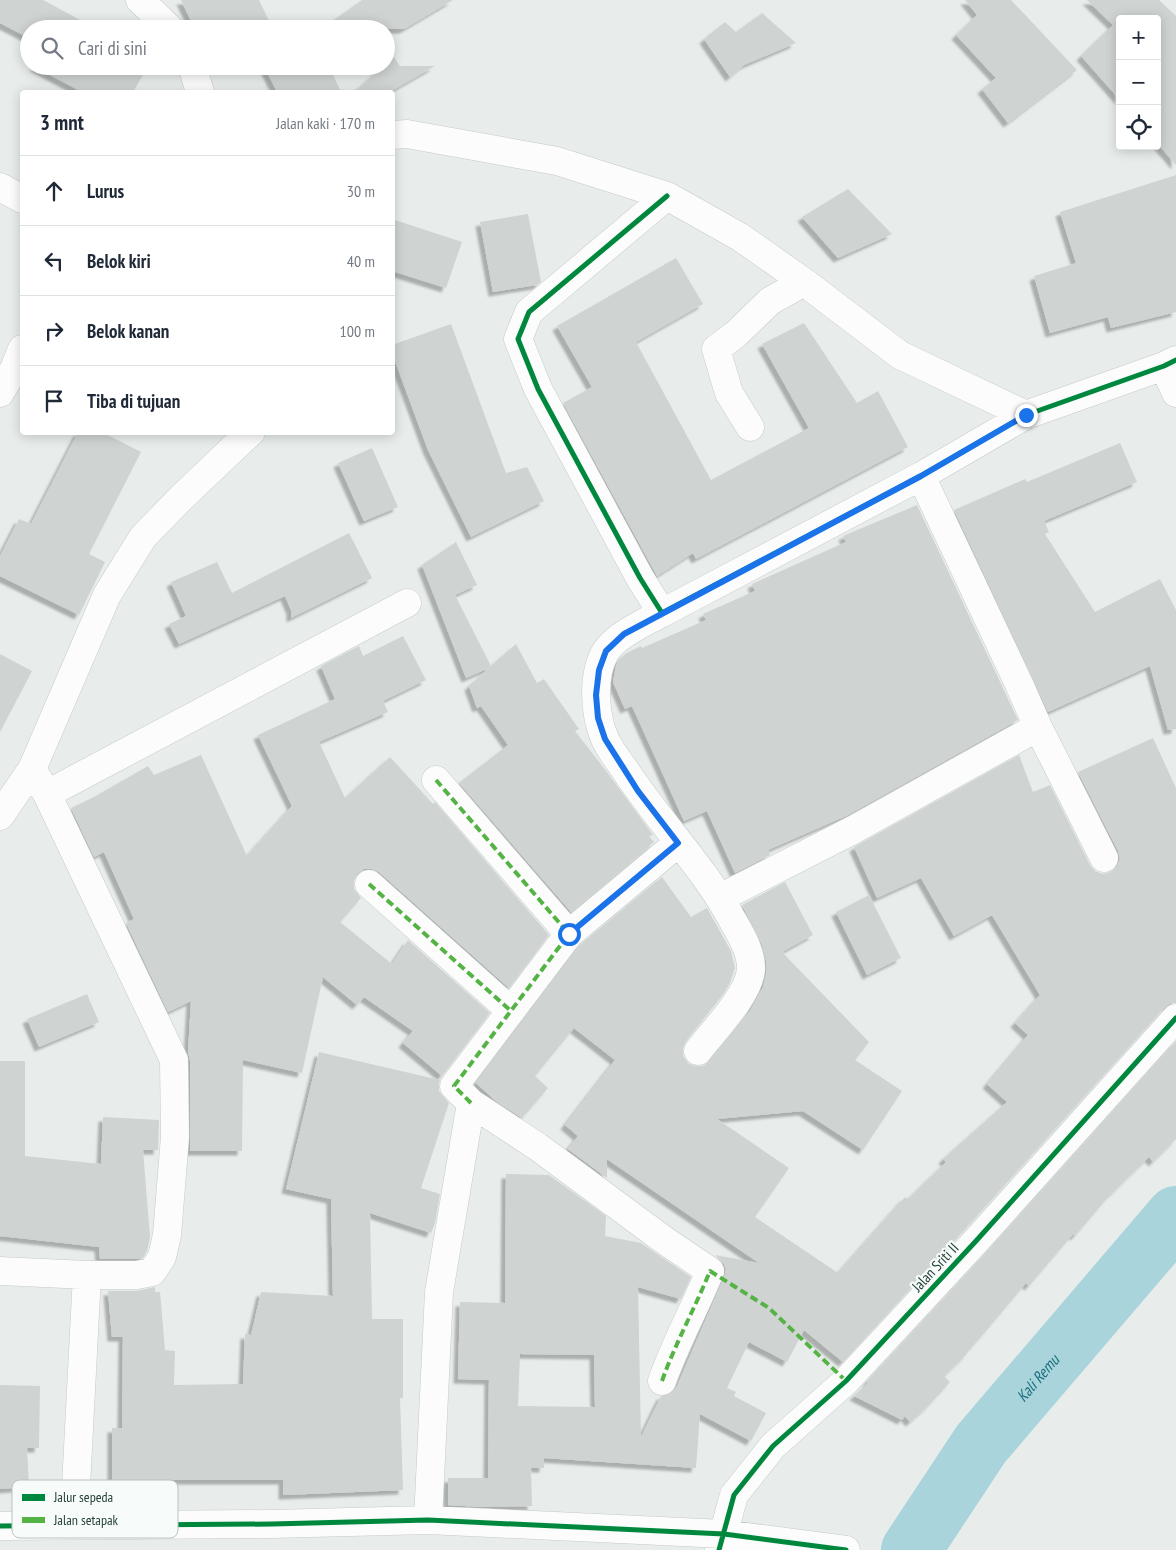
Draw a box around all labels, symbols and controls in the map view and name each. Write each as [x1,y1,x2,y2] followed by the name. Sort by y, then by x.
[1116,15,1161,150] map controls
[1116,15,1161,60] button: +
[20,20,395,75] search box
[38,34,66,62] icon: search
[78,36,147,60] text: Cari di sini
[1116,60,1161,105] button: −
[1116,105,1161,150] button: locate
[40,109,84,136] text: 3 mnt
[276,113,375,133] text: Jalan kaki · 170 m
[40,177,68,205] icon: ahead
[87,179,124,203] text: Lurus
[347,181,375,201] text: 30 m
[40,247,68,275] icon: left
[87,249,151,273] text: Belok kiri
[347,251,375,271] text: 40 m
[40,317,68,345] icon: right
[87,319,169,343] text: Belok kanan
[340,321,375,341] text: 100 m
[40,387,68,415] icon: arrive
[87,389,180,413] text: Tiba di tujuan
[1015,404,1038,427] route end
[558,923,581,946] route start
[907,1239,962,1296] street label: Jalan Sriti II
[1012,1349,1064,1406] water label: Kali Remu
[12,1480,178,1538] legend
[53,1488,113,1506] text: Jalur sepeda
[53,1511,119,1529] text: Jalan setapak

